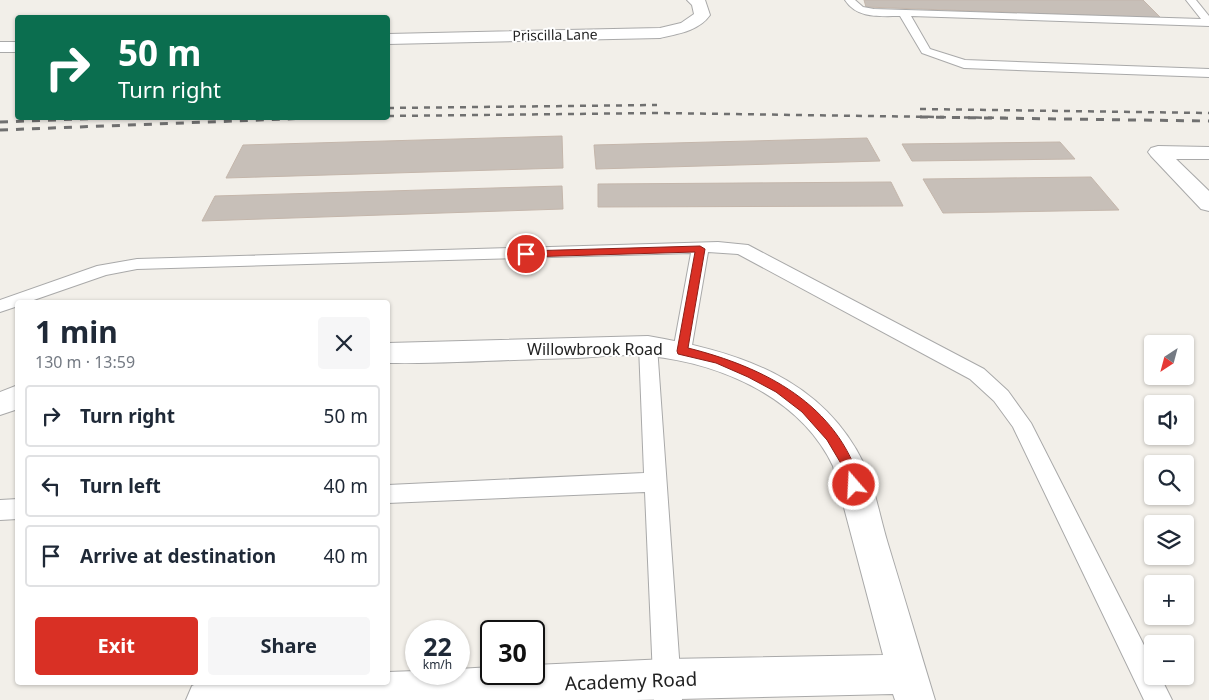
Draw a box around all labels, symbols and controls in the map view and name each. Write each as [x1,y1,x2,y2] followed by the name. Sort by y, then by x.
[512,24,598,45] street label: Priscilla Lane
[118,29,201,76] text: 50 m
[35,35,100,100] icon: right
[118,74,221,104] text: Turn right
[505,233,547,275] pin
[512,240,540,268] icon: arrive
[35,311,118,352] text: 1 min
[318,317,370,369] button: close
[1144,335,1194,385] north arrow
[1144,335,1194,685] map controls
[527,338,663,360] street label: Willowbrook Road
[35,351,135,373] text: 130 m · 13:59
[1144,395,1194,445] button: sound
[37,402,65,430] icon: right
[80,403,175,429] text: Turn right
[324,403,368,429] text: 50 m
[1144,455,1194,505] button: search
[827,458,879,510] position arrow
[37,472,65,500] icon: left
[80,473,161,499] text: Turn left
[324,473,368,499] text: 40 m
[1144,515,1194,565] button: layers
[37,542,65,570] icon: arrive
[80,543,276,569] text: Arrive at destination
[324,543,368,569] text: 40 m
[1144,575,1194,625] button: +
[35,617,198,675] button: Exit
[208,617,370,675] button: Share
[480,620,545,685] speed limit sign: 30
[423,629,452,663] text: 22
[1144,635,1194,685] button: −
[423,656,452,673] text: km/h
[564,666,698,696] street label: Academy Road

